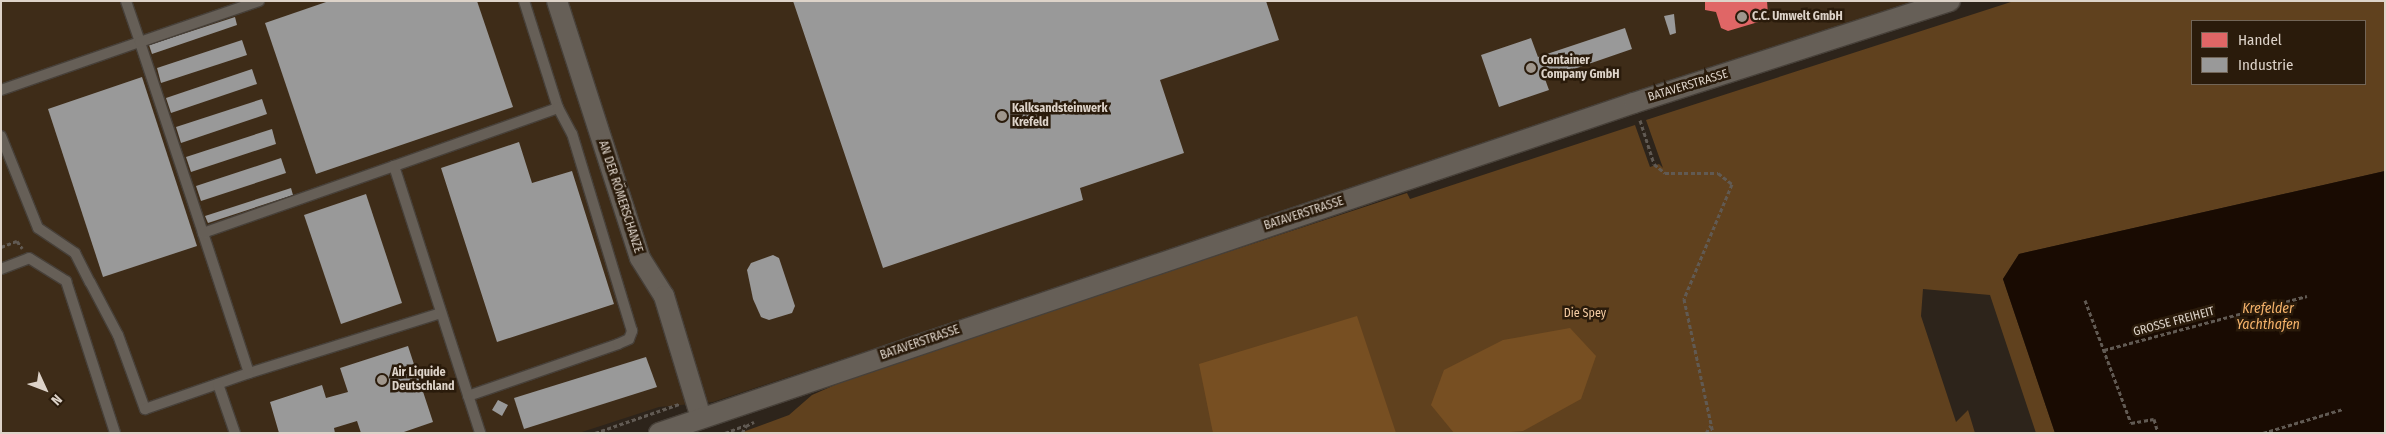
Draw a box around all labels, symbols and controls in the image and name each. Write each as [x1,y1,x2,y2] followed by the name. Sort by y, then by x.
[1752,10,1843,24] place label: C.C. Umwelt GmbH
[1736,11,1748,23] marker: C.C. Umwelt GmbH
[2191,20,2366,85] legend
[2238,31,2282,49] text: Handel
[1541,54,1619,82] place label: Container Company GmbH
[2238,56,2293,74] text: Industrie
[1525,62,1537,74] marker: Container Company GmbH
[1646,67,1730,105] street label: BATAVERSTRASSE
[1012,102,1108,130] place label: Kalksandsteinwerk Krefeld
[996,110,1008,122] marker: Kalksandsteinwerk Krefeld
[595,139,645,255] street label: AN DER RÖMERSCHANZE
[1262,194,1346,234] street label: BATAVERSTRASSE
[2236,301,2300,334] water label: Krefelder Yachthafen
[2132,304,2216,340] street label: GROSSE FREIHEIT
[1564,307,1606,321] park label: Die Spey
[878,323,962,363] street label: BATAVERSTRASSE
[20,364,70,414] north arrow
[392,366,454,394] place label: Air Liquide Deutschland
[376,374,388,386] marker: Air Liquide Deutschland
[47,391,65,408] text: N

